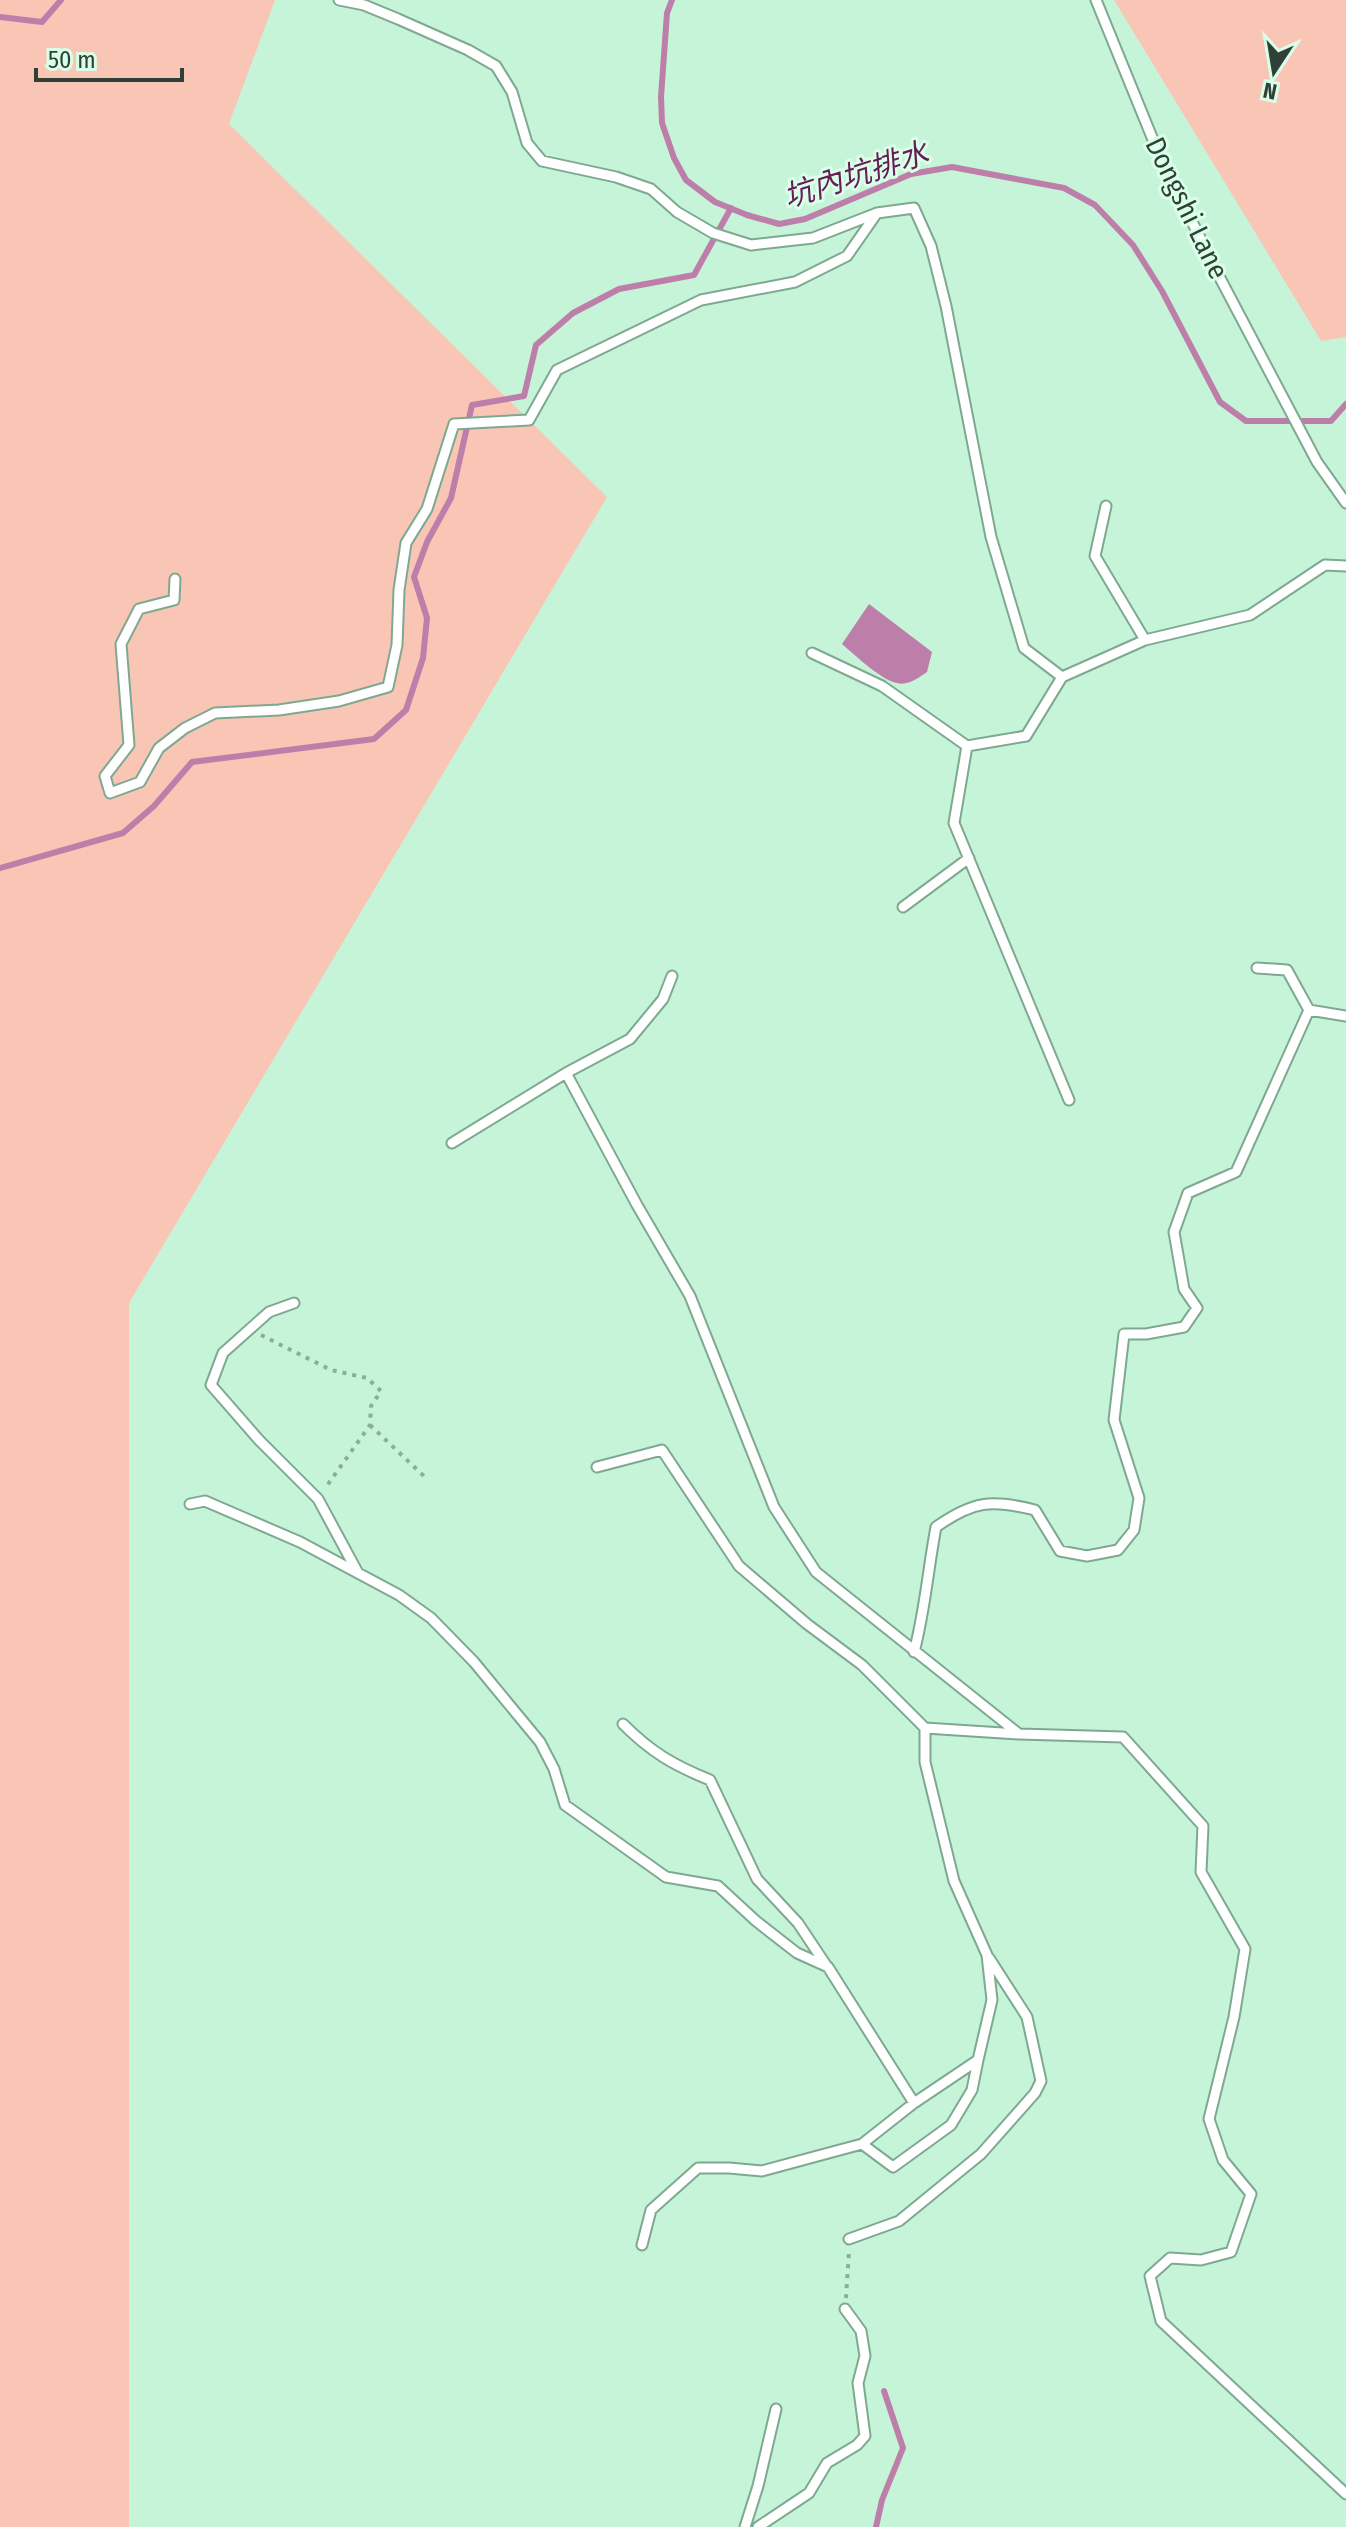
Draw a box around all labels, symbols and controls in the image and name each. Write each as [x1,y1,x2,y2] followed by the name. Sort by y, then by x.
[36,32,182,82] scale bar
[1234,32,1314,112] north arrow
[48,46,96,74] text: 50 m
[1261,76,1279,106] text: N
[1139,132,1235,284] street label: Dongshi Lane
[779,134,935,215] water label: 坑內坑排水

